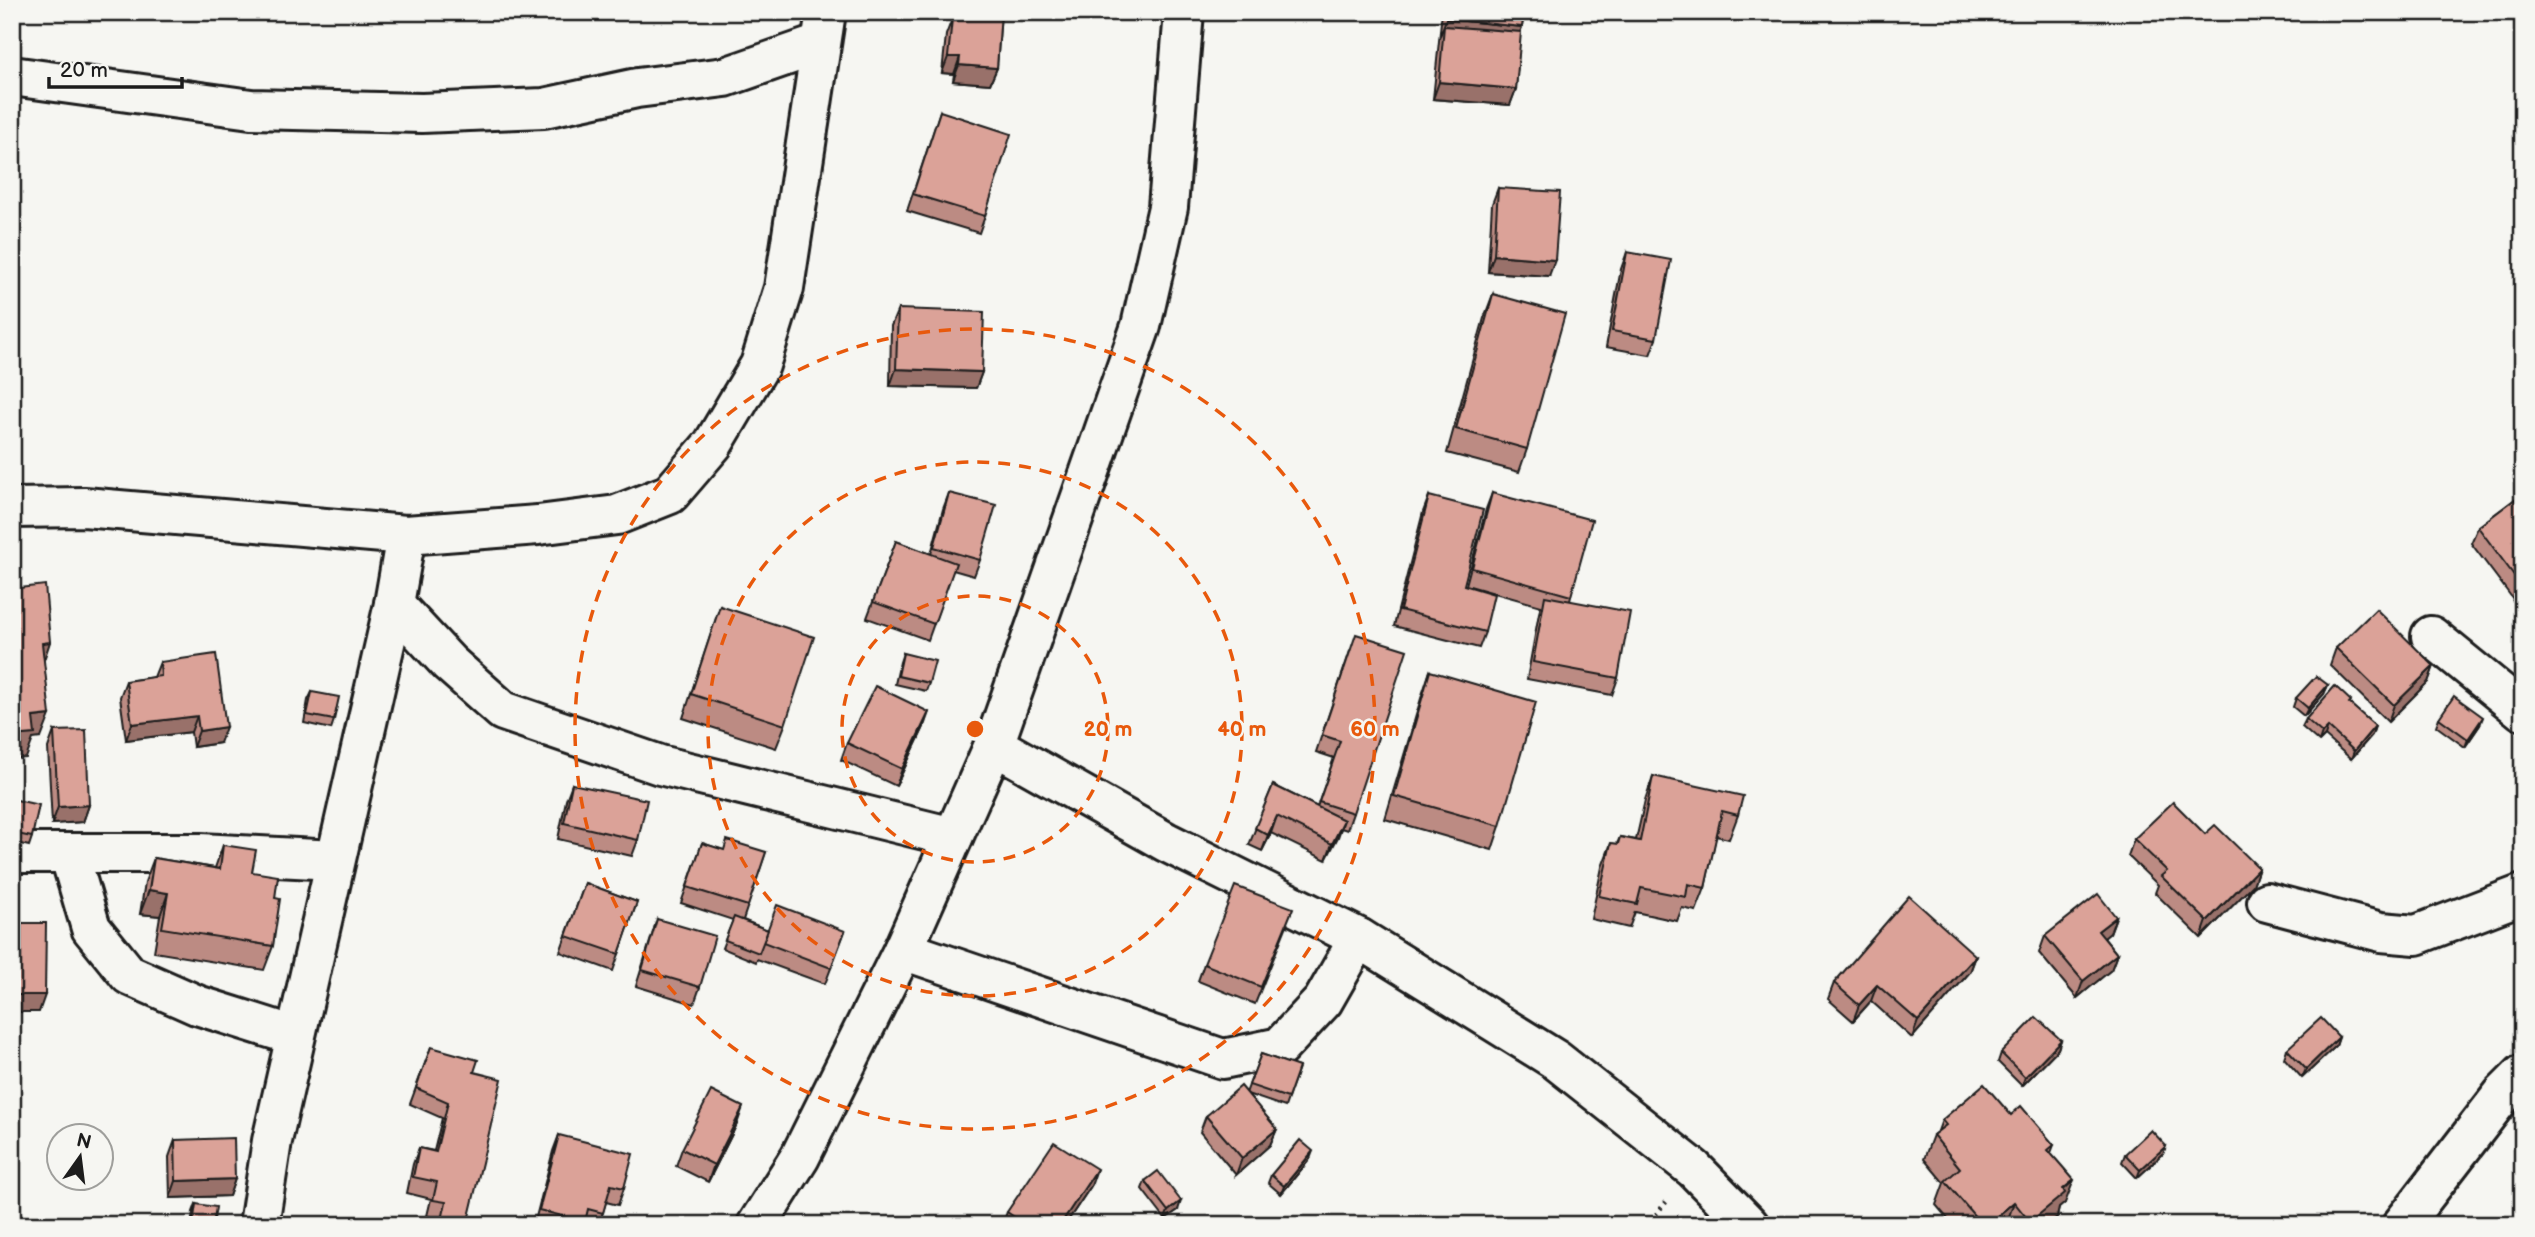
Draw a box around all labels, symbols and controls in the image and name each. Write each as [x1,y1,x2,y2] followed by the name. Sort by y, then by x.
[49,46,182,90] scale bar
[60,58,108,83] text: 20 m
[963,717,987,741] centre of rings
[1084,717,1132,742] text: 20 m
[1217,717,1267,742] text: 40 m
[1350,717,1400,742] text: 60 m
[46,1122,116,1192] north arrow
[74,1129,93,1155] text: N

